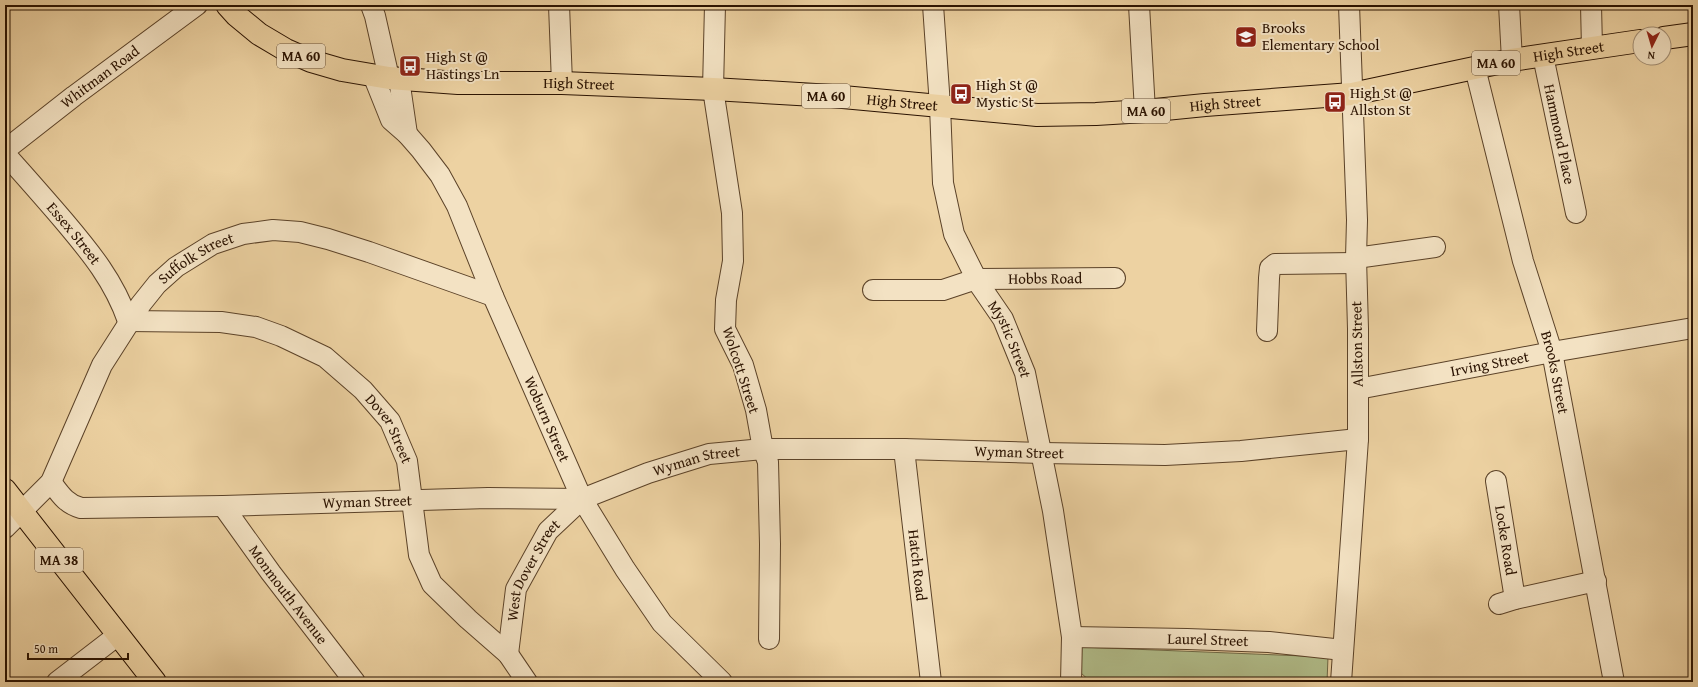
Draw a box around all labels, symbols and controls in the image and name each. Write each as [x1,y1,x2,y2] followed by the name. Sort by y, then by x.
[1262,17,1380,55] place label: Brooks Elementary School
[1233,24,1259,50] school or university icon: Brooks Elementary School
[1632,26,1672,66] north arrow
[1532,35,1606,67] street label: High Street
[56,40,143,113] street label: Whitman Road
[277,44,325,68] road number: MA 60
[426,46,500,84] place label: High St @ Hastings Ln
[1646,48,1655,64] text: N
[1472,51,1520,75] road number: MA 60
[397,53,423,79] bus stop icon: High St @ Hastings Ln
[543,72,616,95] street label: High Street
[976,74,1038,112] place label: High St @ Mystic St
[948,81,974,107] bus stop icon: High St @ Mystic St
[1350,82,1412,120] place label: High St @ Allston St
[1539,82,1581,186] street label: Hammond Place
[802,84,850,108] road number: MA 60
[866,88,940,116] street label: High Street
[1322,89,1348,115] bus stop icon: High St @ Allston St
[1189,90,1262,116] street label: High Street
[1122,99,1170,123] road number: MA 60
[42,197,107,269] street label: Essex Street
[153,227,237,289] street label: Suffolk Street
[1008,267,1082,289] street label: Hobbs Road
[983,296,1037,380] street label: Mystic Street
[1345,300,1368,387] street label: Allston Street
[718,324,766,417] street label: Wolcott Street
[1536,328,1575,416] street label: Brooks Street
[1448,345,1531,381] street label: Irving Street
[519,373,576,466] street label: Woburn Street
[361,389,418,467] street label: Dover Street
[650,440,742,481] street label: Wyman Street
[974,440,1065,463] street label: Wyman Street
[322,489,413,513] street label: Wyman Street
[1490,504,1522,577] street label: Locke Road
[501,513,565,622] street label: West Dover Street
[903,528,933,602] street label: Hatch Road
[244,540,333,648] street label: Monmouth Avenue
[35,548,83,572] road number: MA 38
[1167,628,1250,651] street label: Laurel Street
[28,635,128,661] scale bar
[34,640,58,657] text: 50 m

